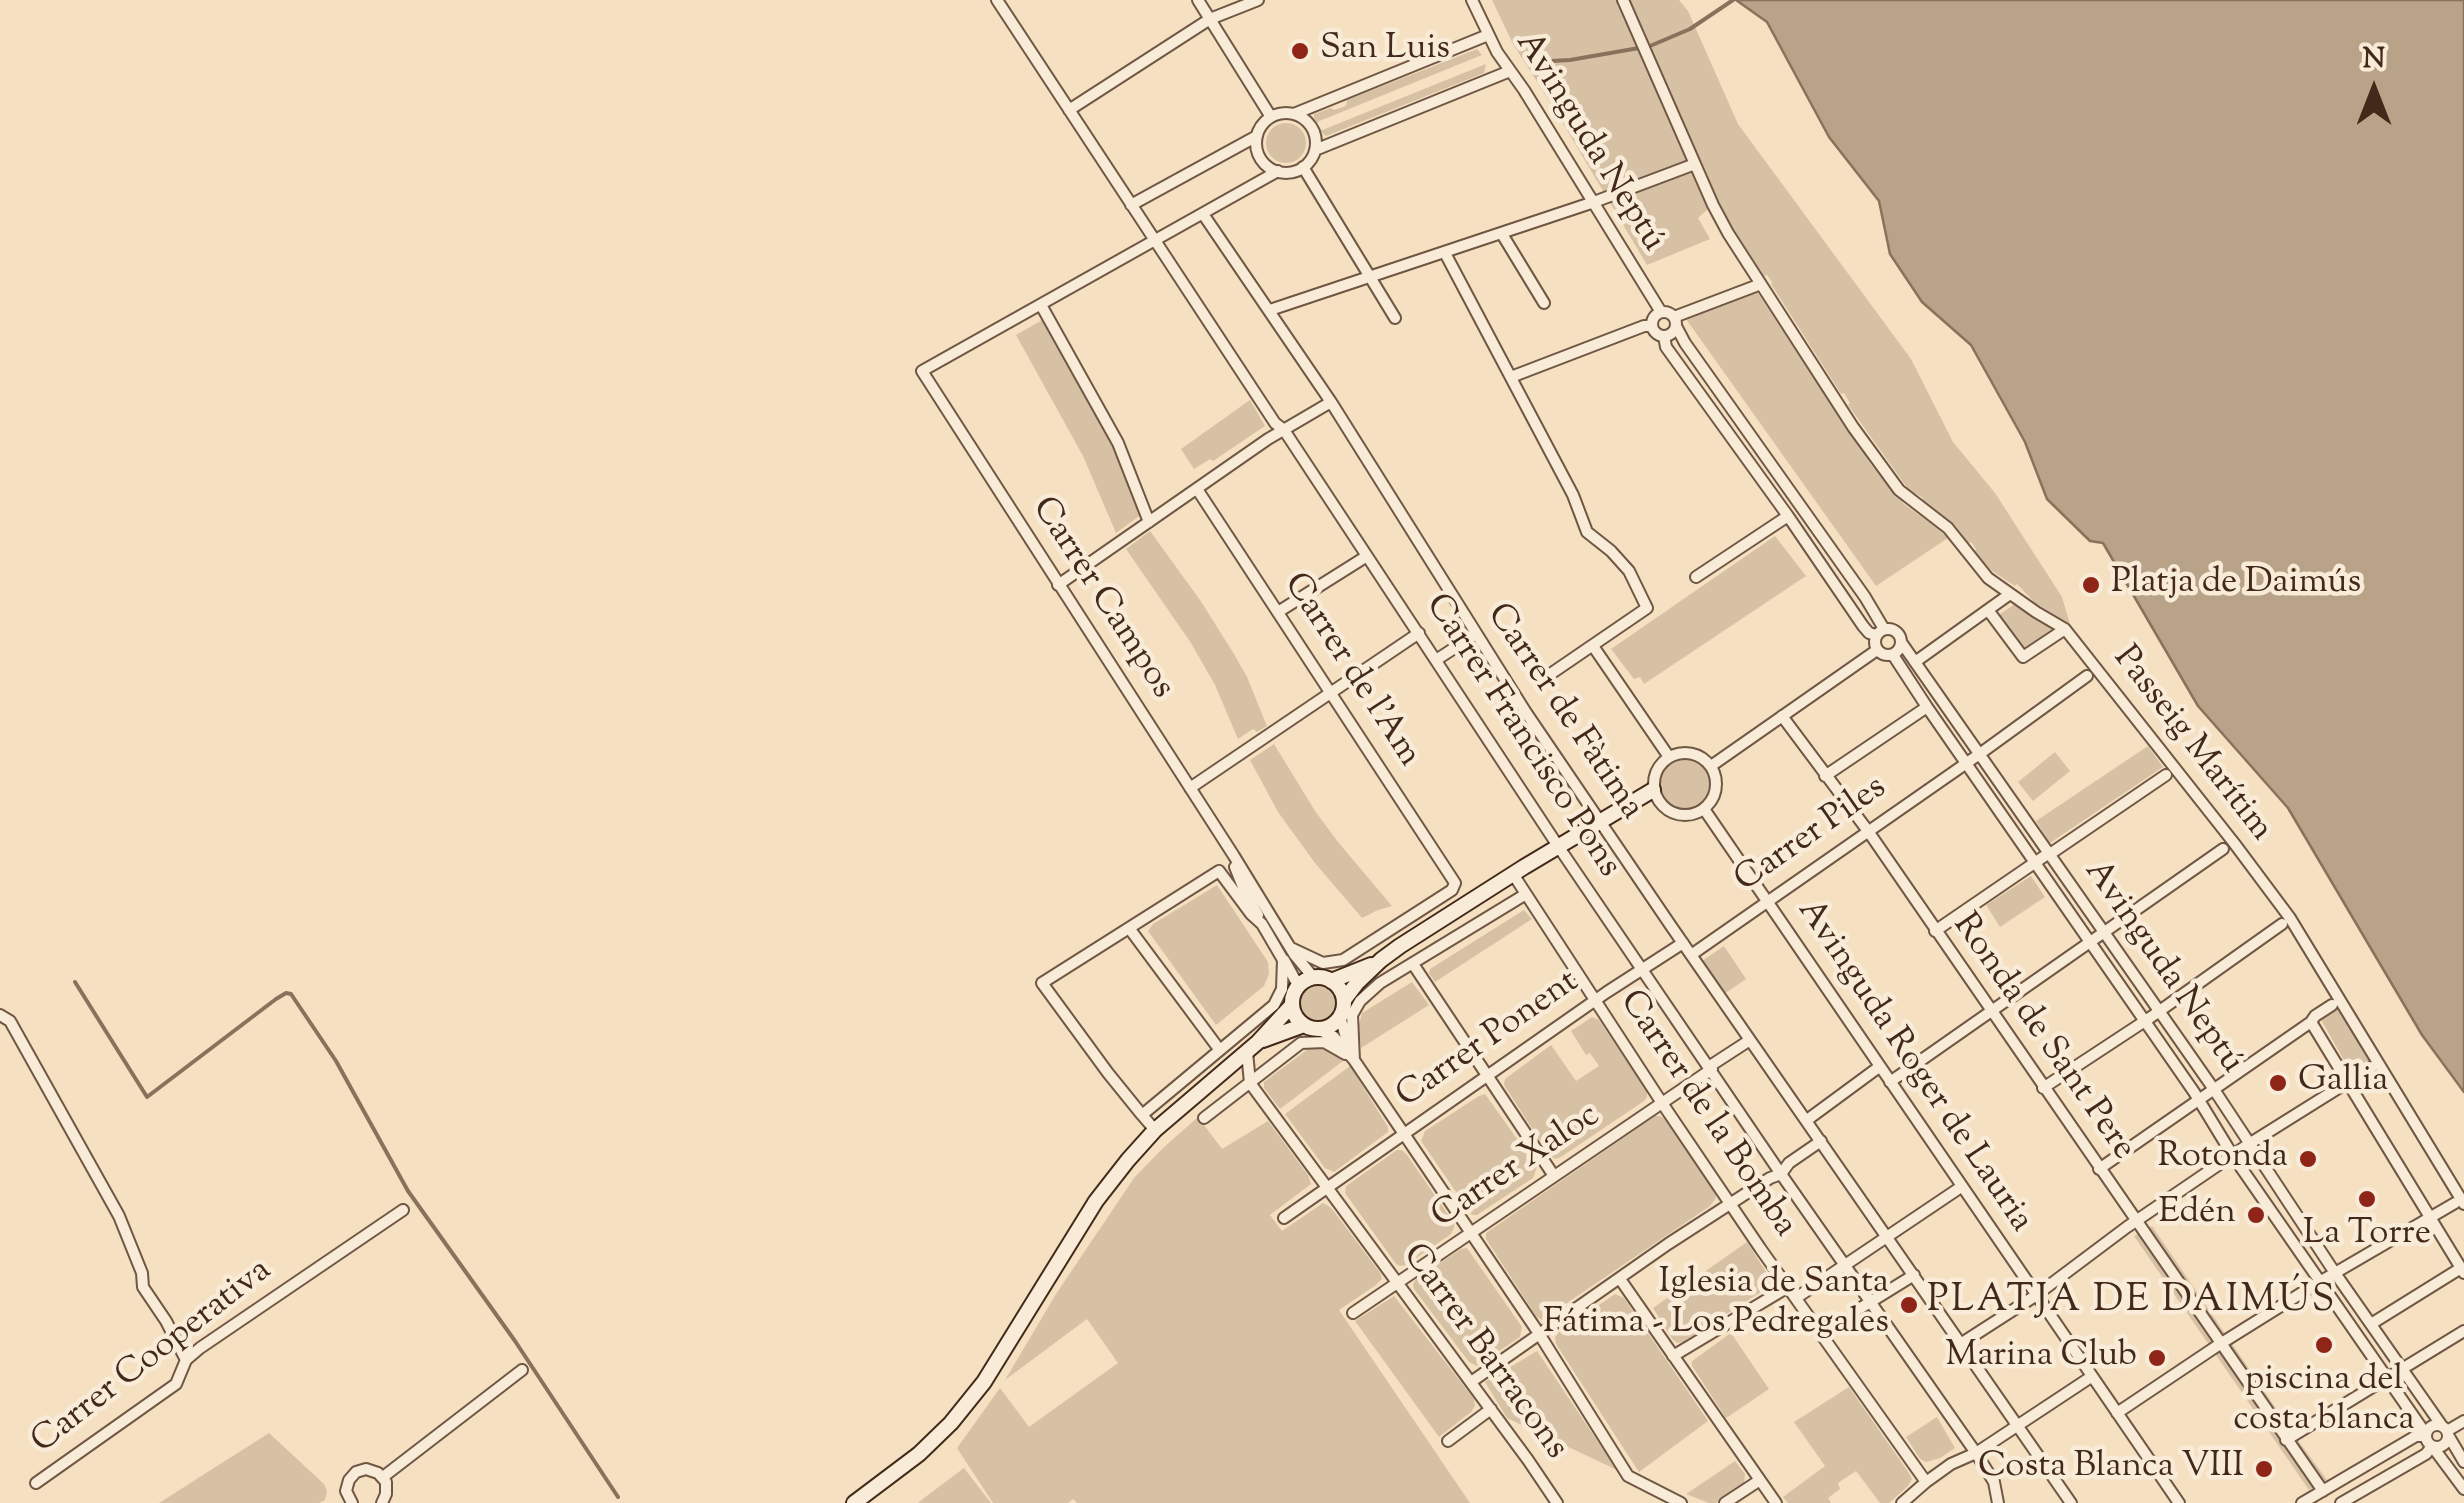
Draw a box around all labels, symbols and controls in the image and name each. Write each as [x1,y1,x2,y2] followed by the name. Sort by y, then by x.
[1504,26,1672,260] street label: Avinguda Neptú
[1320,30,1450,72] place label: San Luis
[1289,40,1311,62] marker: San Luis
[2324,40,2424,140] north arrow
[2363,40,2385,80] text: N
[1020,491,1182,707] street label: Carrer Campos
[2111,564,2361,606] place label: Platja de Daimús
[1272,567,1428,775] street label: Carrer de l'Am
[2080,574,2102,596] marker: Platja de Daimús
[1414,588,1628,886] street label: Carrer Francisco Pons
[1475,597,1651,829] street label: Carrer de Fàtima
[2102,639,2280,851] street label: Passeig Marítim
[1728,769,1896,903] street label: Carrer Piles
[2073,853,2251,1083] street label: Avinguda Neptú
[1786,893,2040,1241] street label: Avinguda Roger de Lauria
[1941,907,2143,1169] street label: Ronda de Sant Pere
[1390,963,1588,1119] street label: Carrer Ponent
[1608,984,1804,1246] street label: Carrer de la Bomba
[2298,1062,2388,1104] place label: Gallia
[2267,1072,2289,1094] marker: Gallia
[1425,1097,1609,1239] street label: Carrer Xaloc
[2158,1138,2288,1180] place label: Rotonda
[2297,1148,2319,1170] marker: Rotonda
[2356,1188,2378,1210] marker: La Torre
[2158,1194,2236,1236] place label: Edén
[2245,1204,2267,1226] marker: Edén
[2303,1215,2431,1257] place label: La Torre
[1391,1237,1575,1469] street label: Carrer Barracons
[25,1251,281,1465] street label: Carrer Cooperativa
[1543,1264,1889,1346] place label: Iglesia de Santa Fátima - Los Pedregales
[1927,1281,2337,1327] district label: PLATJA DE DAIMÚS
[1898,1294,1920,1316] marker: Iglesia de Santa Fátima - Los Pedregales
[2313,1334,2335,1356] marker: piscina del costa blanca
[1945,1337,2137,1379] place label: Marina Club
[2146,1347,2168,1369] marker: Marina Club
[2233,1361,2415,1443] place label: piscina del costa blanca
[1978,1448,2244,1490] place label: Costa Blanca VIII
[2253,1458,2275,1480] marker: Costa Blanca VIII

